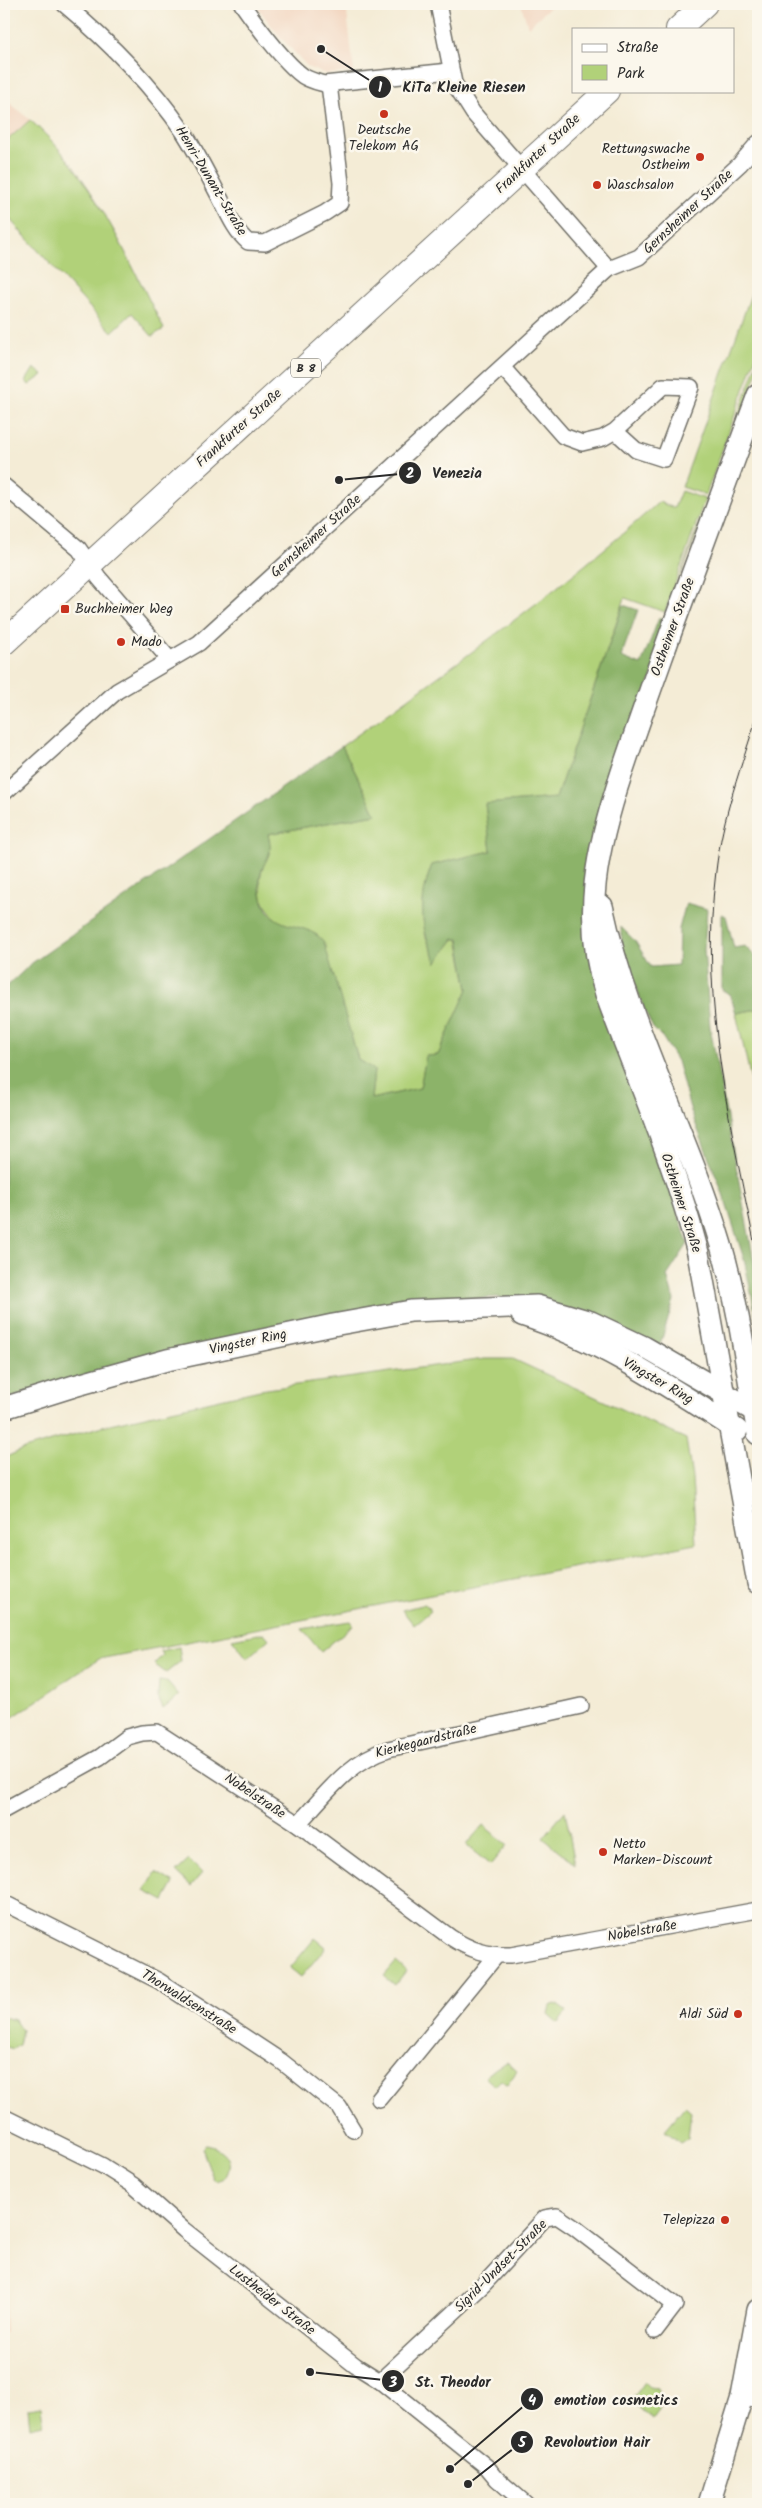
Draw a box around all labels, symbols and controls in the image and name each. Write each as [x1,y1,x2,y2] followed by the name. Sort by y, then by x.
[572,28,734,92] legend
[617,36,659,60] text: Straße
[617,62,645,86] text: Park
[367,72,536,102] callout: KiTa Kleine Riesen
[378,76,383,100] text: 1
[402,76,526,100] text: KiTa Kleine Riesen
[378,108,390,120] marker: Deutsche Telekom AG
[490,108,586,199] street label: Frankfurter Straße
[349,119,419,157] place label: Deutsche Telekom AG
[169,122,253,241] street label: Henri-Dunant-Straße
[602,138,691,176] place label: Rettungswache Ostheim
[694,151,706,163] marker: Rettungswache Ostheim
[638,164,739,260] street label: Gernsheimer Straße
[607,174,674,196] place label: Waschsalon
[591,179,603,191] marker: Waschsalon
[291,358,321,378] road number: B 8
[191,383,288,473] street label: Frankfurter Straße
[397,458,492,488] callout: Venezia
[406,462,415,486] text: 2
[432,462,482,486] text: Venezia
[265,488,367,583] street label: Gernsheimer Straße
[645,574,701,679] street label: Ostheimer Straße
[75,598,173,620] place label: Buchheimer Weg
[59,603,71,615] marker: Buchheimer Weg
[131,631,162,653] place label: Mado
[115,636,127,648] marker: Mado
[655,1150,708,1256] street label: Ostheimer Straße
[207,1323,289,1361] street label: Vingster Ring
[619,1352,697,1410] street label: Vingster Ring
[373,1718,480,1764] street label: Kierkegaardstraße
[220,1767,291,1825] street label: Nobelstraße
[613,1833,713,1871] place label: Netto Marken-Discount
[597,1846,609,1858] marker: Netto Marken-Discount
[606,1914,679,1948] street label: Nobelstraße
[137,1964,242,2041] street label: Thorwaldsenstraße
[679,2003,729,2025] place label: Aldi Süd
[732,2008,744,2020] marker: Aldi Süd
[663,2209,715,2231] place label: Telepizza
[449,2214,553,2318] street label: Sigrid-Undset-Straße
[719,2214,731,2226] marker: Telepizza
[224,2259,321,2341] street label: Lustheider Straße
[380,2366,501,2396] callout: St. Theodor
[388,2371,397,2395] text: 3
[415,2371,491,2395] text: St. Theodor
[519,2384,688,2414] callout: emotion cosmetics
[528,2389,536,2413] text: 4
[554,2389,678,2413] text: emotion cosmetics
[509,2427,660,2457] callout: Revoloution Hair
[517,2431,527,2455] text: 5
[544,2431,651,2455] text: Revoloution Hair

